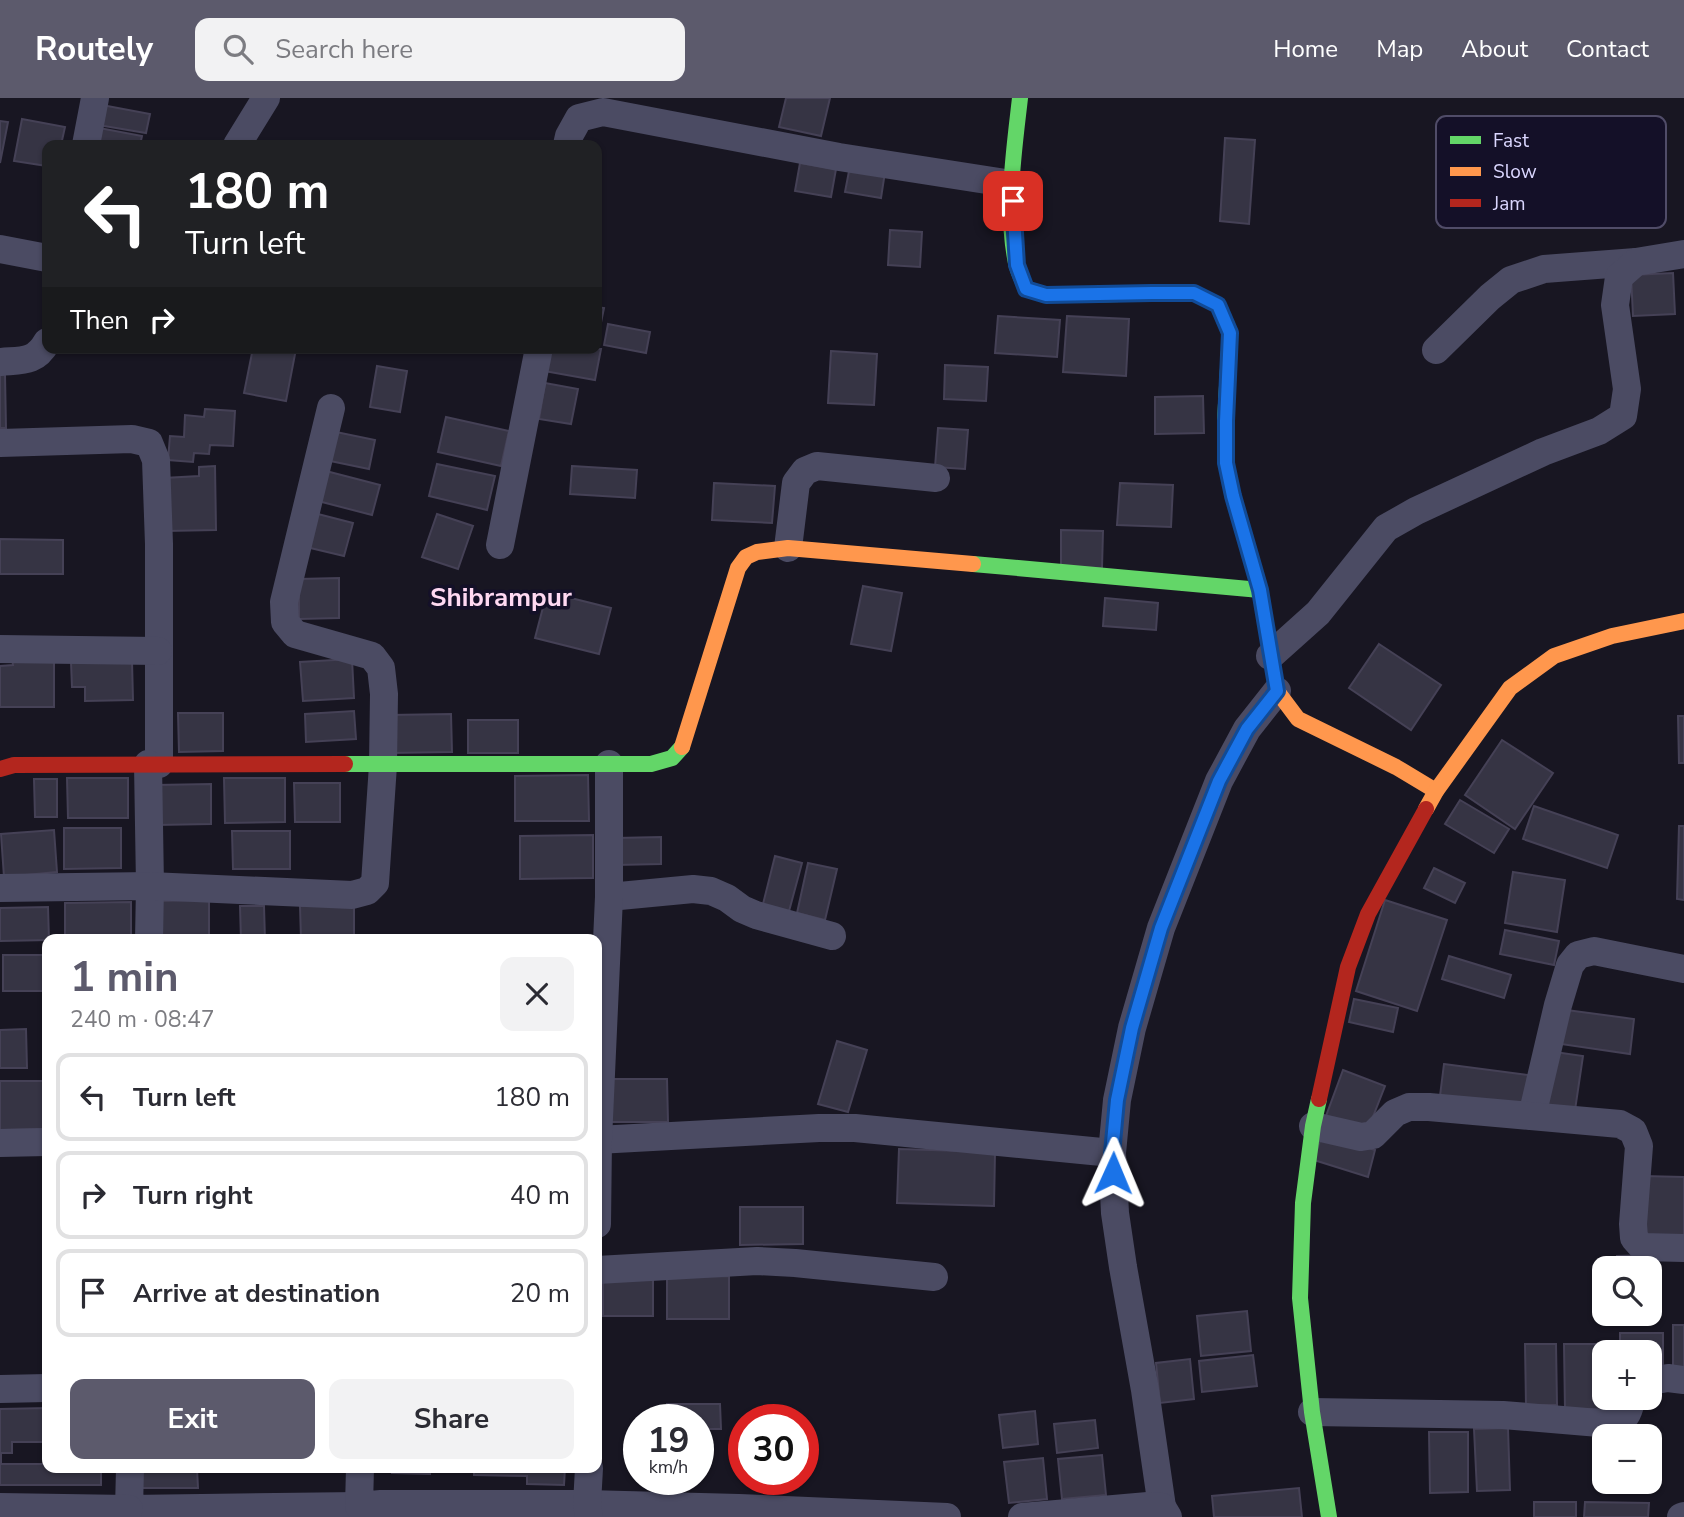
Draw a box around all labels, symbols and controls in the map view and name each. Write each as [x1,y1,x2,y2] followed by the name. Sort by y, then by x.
[195,18,685,81] search box
[35,27,153,72] text: Routely
[219,30,257,68] icon: search
[275,32,413,67] text: Search here
[1273,33,1338,65] text: Home
[1376,33,1423,65] text: Map
[1461,33,1528,65] text: About
[1566,33,1649,65] text: Contact
[1436,116,1666,228] legend
[1493,128,1529,154] text: Fast
[185,158,329,225] text: 180 m
[1493,159,1537,185] text: Slow
[70,168,161,259] icon: left
[983,171,1043,231] pin
[994,182,1032,220] icon: arrive
[1492,191,1526,217] text: Jam
[185,222,305,265] text: Turn left
[143,301,181,339] icon: right
[70,303,129,338] text: Then
[430,580,573,615] district label: Shibrampur
[70,949,179,1006] text: 1 min
[500,957,574,1031] button: close
[70,1004,215,1035] text: 240 m · 08:47
[74,1078,112,1116] icon: left
[133,1080,236,1115] text: Turn left
[494,1080,570,1115] text: 180 m
[1076,1136,1150,1210] position arrow
[74,1176,112,1214] icon: right
[133,1178,252,1213] text: Turn right
[510,1178,570,1213] text: 40 m
[1592,1256,1662,1494] map controls
[1592,1256,1662,1326] button: search
[74,1274,112,1312] icon: arrive
[133,1276,380,1311] text: Arrive at destination
[510,1276,570,1311] text: 20 m
[1592,1340,1662,1410] button: +
[70,1379,315,1459] button: Exit
[329,1379,574,1459] button: Share
[728,1404,819,1495] speed limit sign: 30
[647,1417,690,1464] text: 19
[1592,1424,1662,1494] button: −
[649,1455,688,1479] text: km/h

